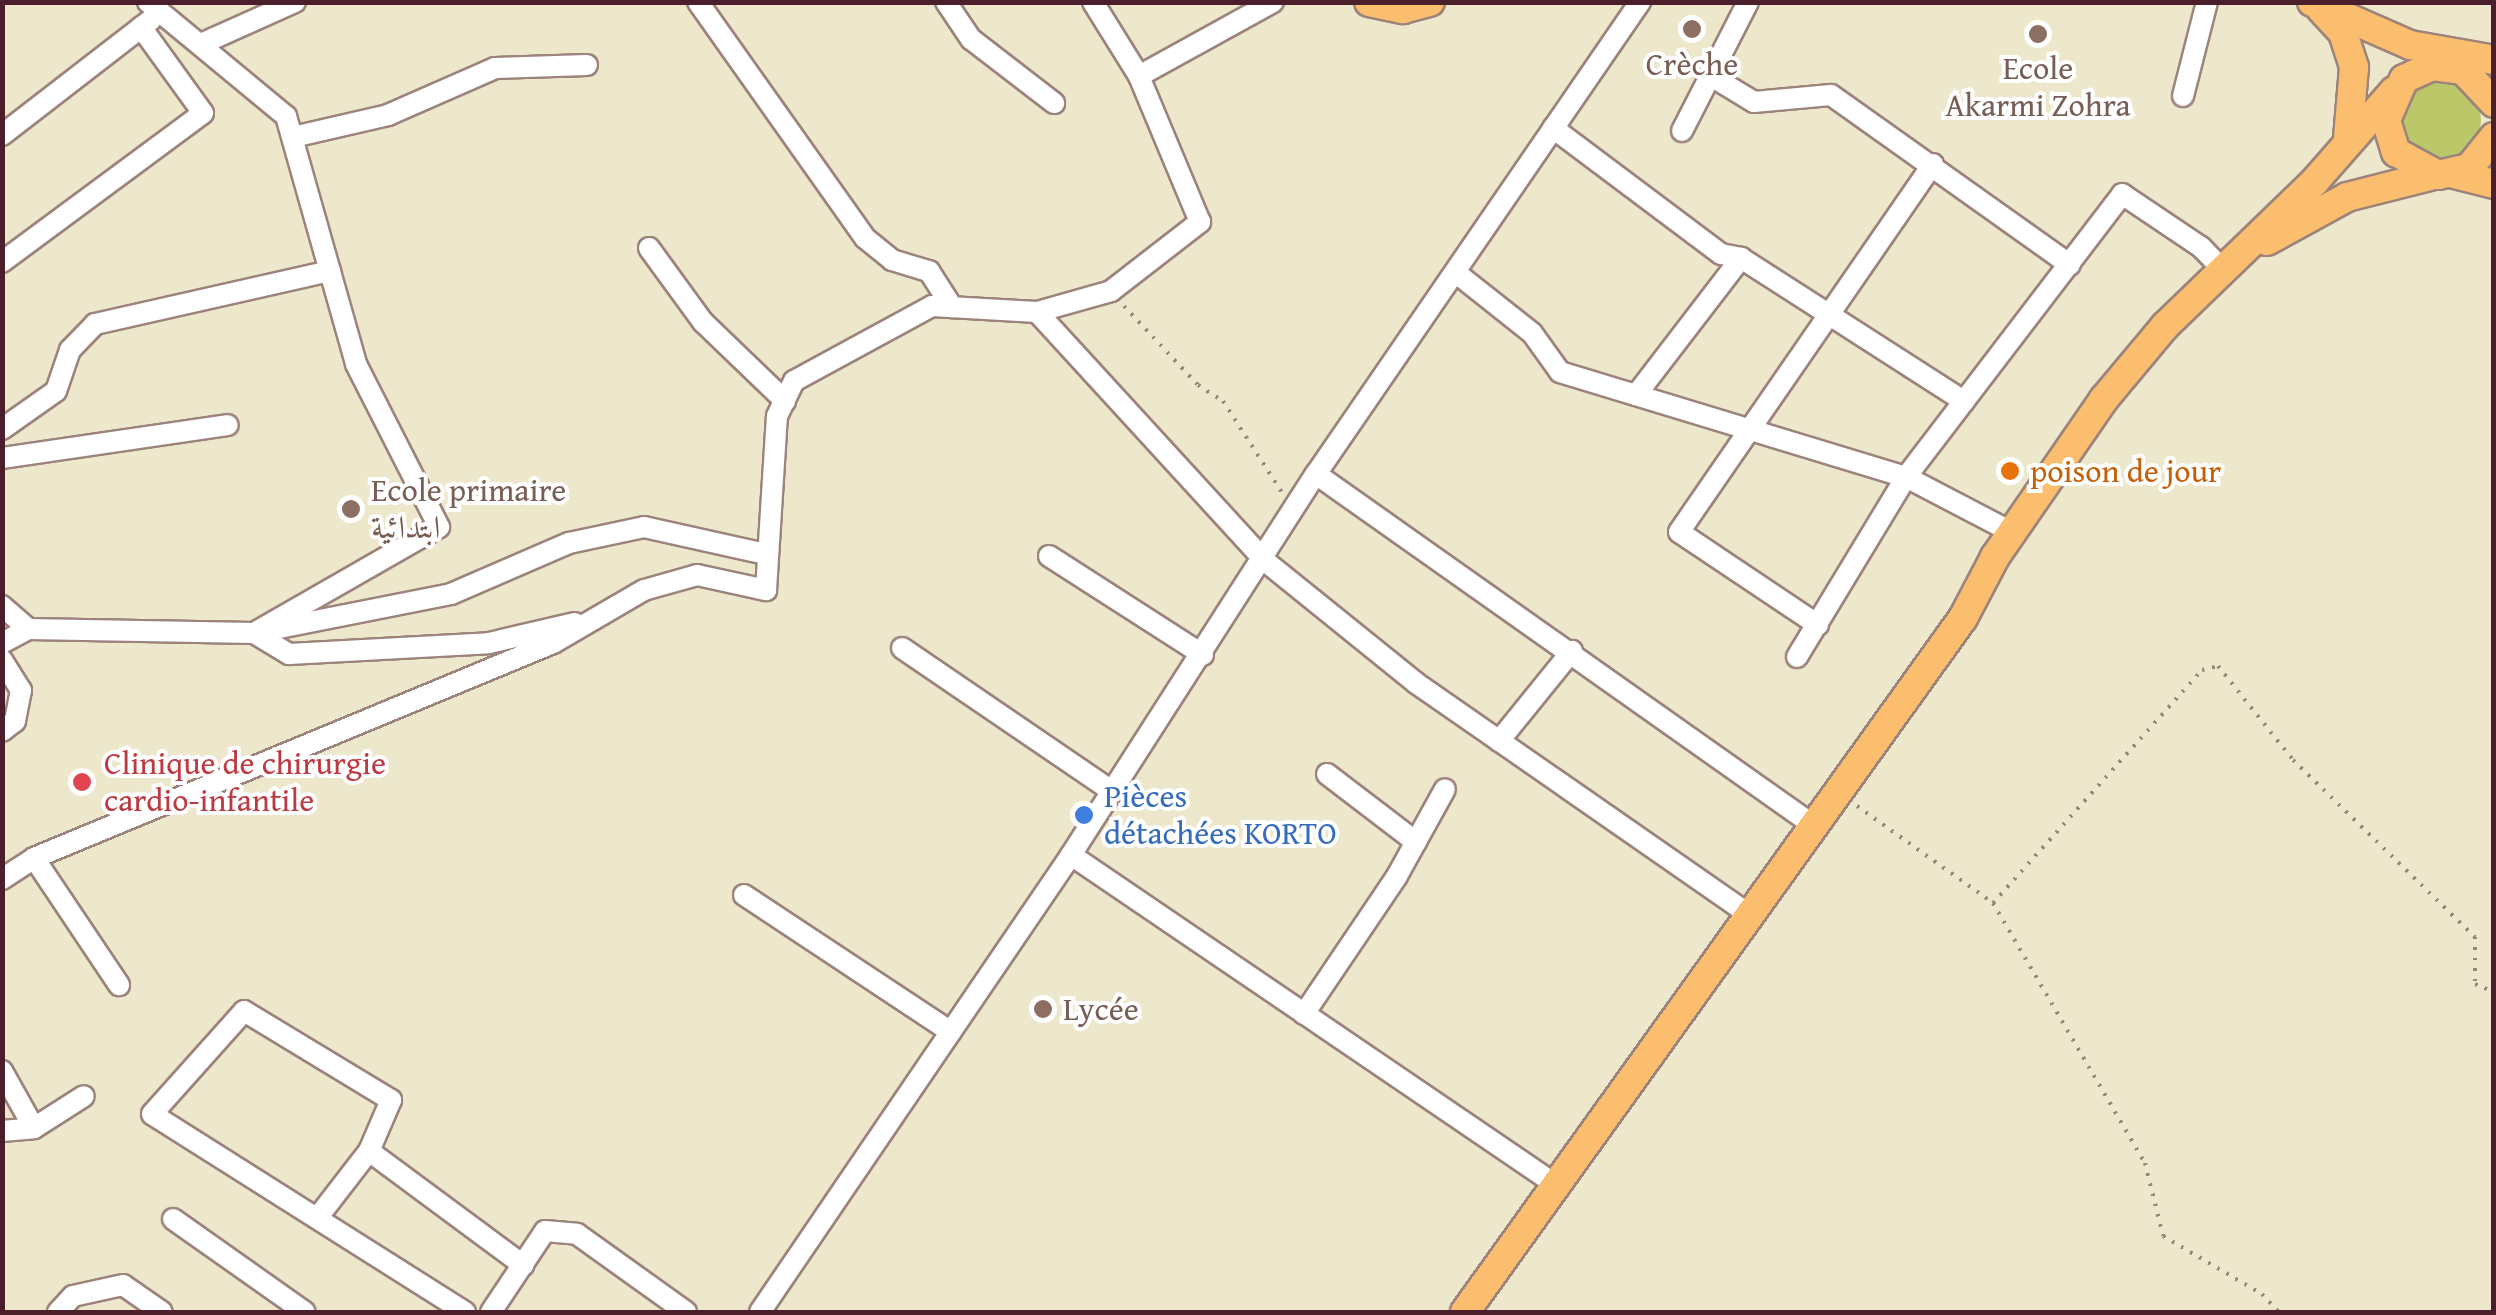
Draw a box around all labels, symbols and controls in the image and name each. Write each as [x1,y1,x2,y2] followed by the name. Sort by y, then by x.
[1681,18,1703,40] marker: Crèche
[2027,23,2049,45] marker: Ecole Akarmi Zohra
[1646,45,1738,83] place label: Crèche
[1945,50,2131,125] place label: Ecole Akarmi Zohra
[2030,452,2221,490] place label: poison de jour
[1999,460,2021,482] marker: poison de jour
[371,472,566,547] place label: Ecole primaire ابتدائية
[340,498,362,520] marker: Ecole primaire ابتدائية
[104,745,386,820] place label: Clinique de chirurgie cardio-infantile
[69,769,95,795] marker: Clinique de chirurgie cardio-infantile
[1104,778,1337,853] place label: Pièces détachées KORTO
[1073,804,1095,826] marker: Pièces détachées KORTO
[1063,990,1139,1028] place label: Lycée
[1032,998,1054,1020] marker: Lycée

